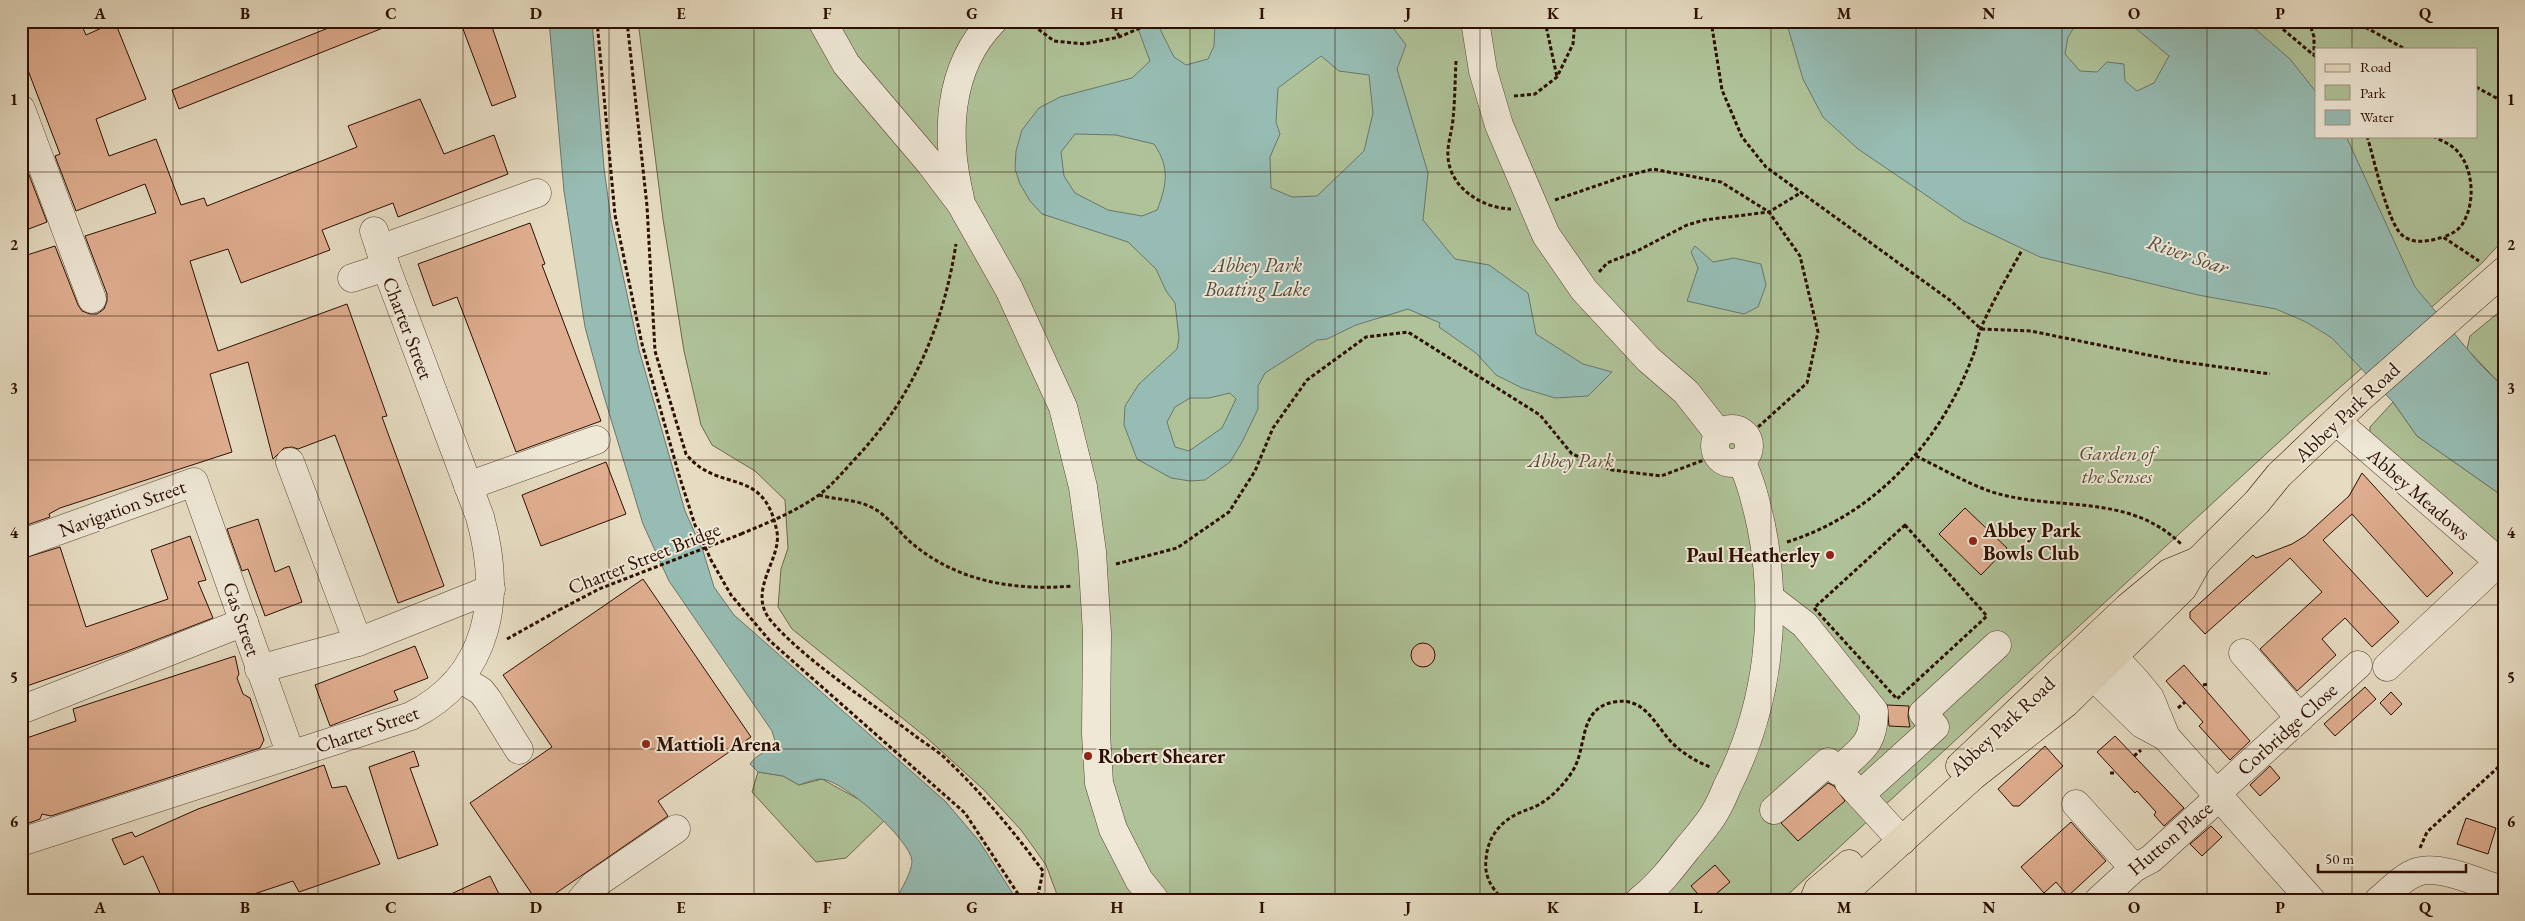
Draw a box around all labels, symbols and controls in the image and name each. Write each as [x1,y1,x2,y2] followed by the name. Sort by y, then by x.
[93,3,106,24] text: A
[240,3,250,24] text: B
[385,3,397,24] text: C
[530,3,542,24] text: D
[676,3,686,24] text: E
[823,3,832,24] text: F
[966,3,978,24] text: G
[1111,3,1124,24] text: H
[1259,3,1265,24] text: I
[1403,3,1411,24] text: J
[1547,3,1560,24] text: K
[1693,3,1703,24] text: L
[1837,3,1852,24] text: M
[1983,3,1996,24] text: N
[2128,3,2140,24] text: O
[2275,3,2285,24] text: P
[2419,3,2434,24] text: Q
[2315,48,2478,138] legend
[2360,57,2392,76] text: Road
[2360,83,2387,102] text: Park
[10,89,18,110] text: 1
[2507,89,2515,110] text: 1
[2360,107,2394,126] text: Water
[2144,228,2233,281] water label: River Soar
[10,234,19,255] text: 2
[2507,234,2516,255] text: 2
[1203,251,1310,302] water label: Abbey Park Boating Lake
[377,273,440,384] street label: Charter Street
[2288,356,2406,468] street label: Abbey Park Road
[10,378,18,399] text: 3
[2507,378,2515,399] text: 3
[2079,440,2160,489] park label: Garden of the Senses
[2361,441,2476,546] street label: Abbey Meadows
[1526,447,1614,473] park label: Abbey Park
[55,473,190,543] street label: Navigation Street
[564,516,724,600] street label: Charter Street Bridge
[1982,517,2082,566] place label: Abbey Park Bowls Club
[10,522,19,543] text: 4
[2507,522,2516,543] text: 4
[1967,535,1979,547] marker: Abbey Park Bowls Club
[1686,542,1820,568] place label: Paul Heatherley
[1824,549,1836,561] marker: Paul Heatherley
[217,578,267,660] street label: Gas Street
[10,667,18,688] text: 5
[2507,667,2515,688] text: 5
[1943,670,2061,782] street label: Abbey Park Road
[2231,677,2343,781] street label: Corbridge Close
[312,699,423,759] street label: Charter Street
[656,731,781,757] place label: Mattioli Arena
[640,738,652,750] marker: Mattioli Arena
[1098,743,1226,769] place label: Robert Shearer
[1082,750,1094,762] marker: Robert Shearer
[2122,795,2218,881] street label: Hutton Place
[10,811,19,832] text: 6
[2507,811,2516,832] text: 6
[2318,841,2465,873] scale bar
[2325,849,2354,868] text: 50 m
[93,897,106,918] text: A
[240,897,250,918] text: B
[385,897,397,918] text: C
[530,897,542,918] text: D
[676,897,686,918] text: E
[823,897,832,918] text: F
[966,897,978,918] text: G
[1111,897,1124,918] text: H
[1259,897,1265,918] text: I
[1403,897,1411,918] text: J
[1547,897,1560,918] text: K
[1693,897,1703,918] text: L
[1837,897,1852,918] text: M
[1983,897,1996,918] text: N
[2128,897,2140,918] text: O
[2275,897,2285,918] text: P
[2419,897,2434,918] text: Q

